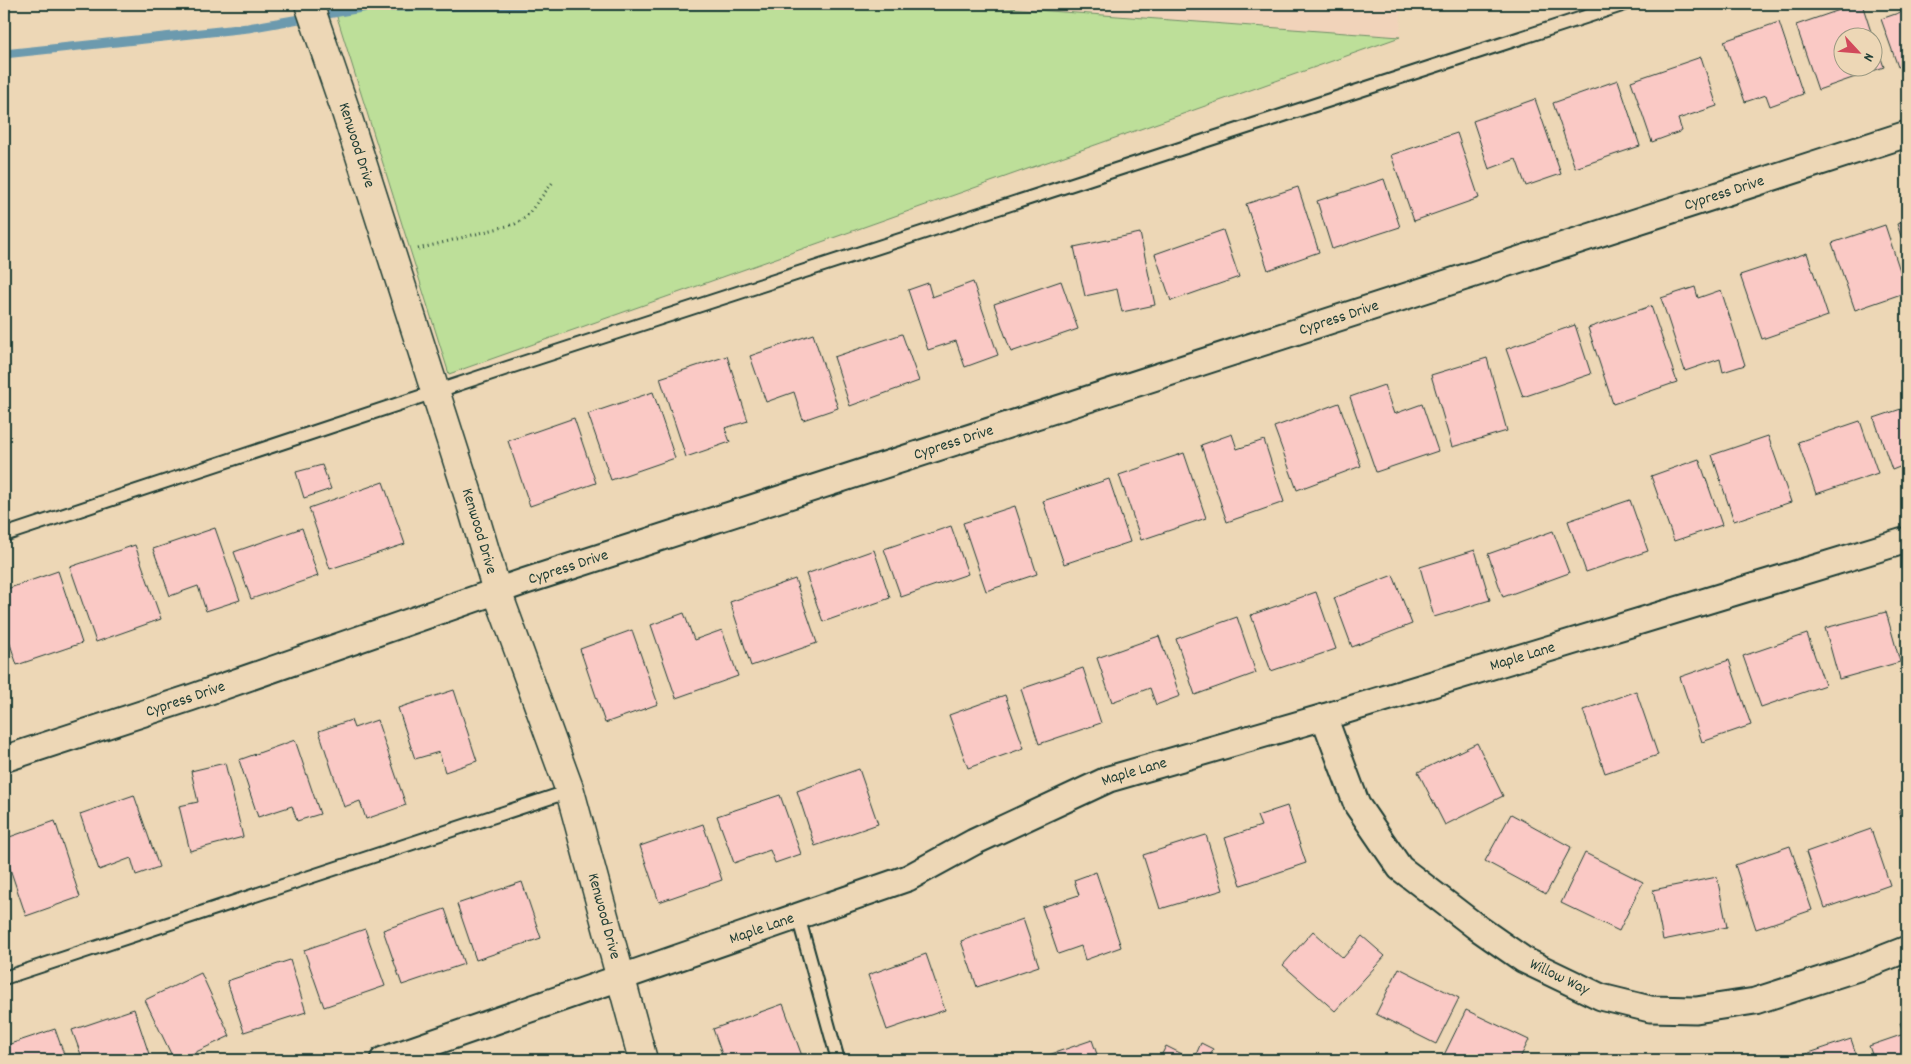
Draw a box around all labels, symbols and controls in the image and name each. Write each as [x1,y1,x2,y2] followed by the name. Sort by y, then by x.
[1834,28,1884,78] north arrow
[1857,49,1878,64] text: N
[332,99,381,191] street label: Kenwood Drive
[1681,169,1767,217] street label: Cypress Drive
[1296,294,1382,342] street label: Cypress Drive
[911,419,997,466] street label: Cypress Drive
[455,485,503,577] street label: Kenwood Drive
[525,544,611,591] street label: Cypress Drive
[1487,636,1558,678] street label: Maple Lane
[143,675,228,723] street label: Cypress Drive
[1097,751,1170,793] street label: Maple Lane
[581,870,627,962] street label: Kenwood Drive
[726,907,797,951] street label: Maple Lane
[1526,953,1594,1001] street label: Willow Way

